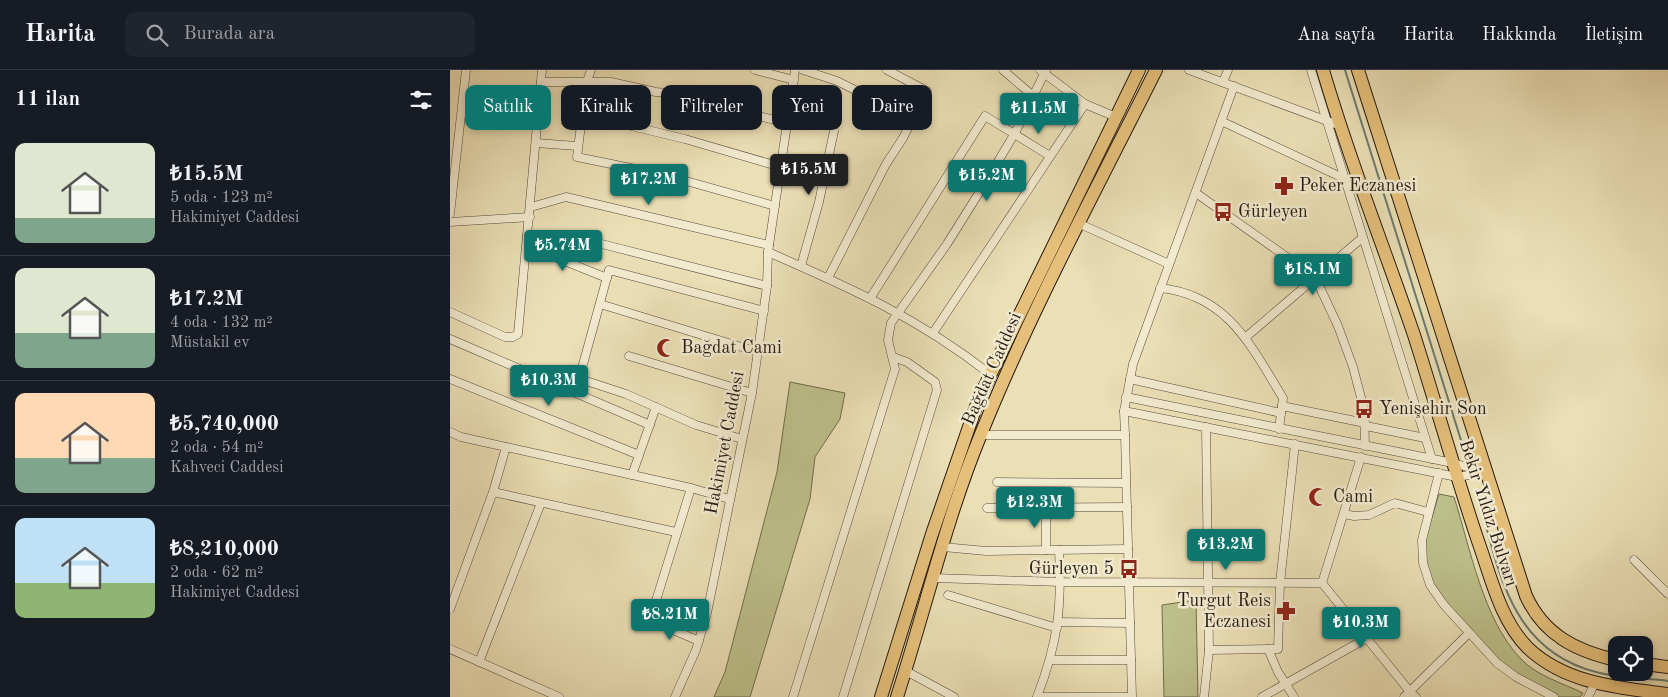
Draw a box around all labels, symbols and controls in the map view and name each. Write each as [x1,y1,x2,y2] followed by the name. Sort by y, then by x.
[125,12,475,57] search box
[143,21,171,49] icon: search
[25,23,95,47] text: Harita
[183,25,275,44] text: Burada ara
[1297,26,1375,44] text: Ana sayfa
[1403,26,1454,44] text: Harita
[1482,26,1557,44] text: Hakkında
[1585,26,1643,44] text: İletişim
[465,85,551,130] chip: Satılık
[561,85,651,130] chip: Kiralık
[661,85,762,130] chip: Filtreler
[772,85,842,130] chip: Yeni
[852,85,932,130] chip: Daire
[407,86,435,114] icon: filters
[15,89,80,110] text: 11 ilan
[998,92,1080,135] pin: ₺11.5M
[1011,101,1067,117] text: ₺11.5M
[768,154,850,196] pin: ₺15.5M
[946,160,1028,202] pin: ₺15.2M
[781,162,837,178] text: ₺15.5M
[55,163,115,223] icon: home
[170,164,243,185] text: ₺15.5M
[608,164,690,206] pin: ₺17.2M
[959,168,1015,184] text: ₺15.2M
[621,172,677,188] text: ₺17.2M
[1273,175,1295,197] pharmacy icon: Peker Eczanesi
[1299,177,1417,195] place label: Peker Eczanesi
[170,190,273,206] text: 5 oda · 123 m²
[1212,201,1234,223] bus stop icon: Gürleyen
[1238,203,1308,221] place label: Gürleyen
[170,210,299,226] text: Hakimiyet Caddesi
[522,230,604,272] pin: ₺5.74M
[535,238,591,254] text: ₺5.74M
[1272,254,1354,296] pin: ₺18.1M
[1285,262,1341,278] text: ₺18.1M
[55,288,115,348] icon: home
[170,289,243,310] text: ₺17.2M
[959,310,1025,428] street label: Bağdat Caddesi
[170,315,273,331] text: 4 oda · 132 m²
[170,335,250,351] text: Müstakil ev
[655,337,677,359] mosque icon: Bağdat Cami
[681,339,782,357] place label: Bağdat Cami
[508,364,590,407] pin: ₺10.3M
[702,370,748,516] street label: Hakimiyet Caddesi
[521,373,577,389] text: ₺10.3M
[1353,398,1375,420] bus stop icon: Yenişehir Son
[1379,400,1487,418] place label: Yenişehir Son
[55,413,115,473] icon: home
[170,414,279,435] text: ₺5,740,000
[1456,437,1520,589] street label: Bekir Yıldız Bulvarı
[170,440,263,456] text: 2 oda · 54 m²
[170,460,284,476] text: Kahveci Caddesi
[994,486,1076,529] pin: ₺12.3M
[1307,486,1329,508] mosque icon: Cami
[1333,488,1373,506] place label: Cami
[1007,495,1063,511] text: ₺12.3M
[1185,528,1267,571] pin: ₺13.2M
[1198,537,1254,553] text: ₺13.2M
[55,538,115,598] icon: home
[170,539,279,560] text: ₺8,210,000
[1118,558,1140,580] bus stop icon: Gürleyen 5
[1029,560,1114,578] place label: Gürleyen 5
[170,565,263,581] text: 2 oda · 62 m²
[170,585,299,601] text: Hakimiyet Caddesi
[1177,592,1271,631] place label: Turgut Reis Eczanesi
[629,598,711,641] pin: ₺8.21M
[1275,600,1297,622] pharmacy icon: Turgut Reis Eczanesi
[1320,606,1402,649] pin: ₺10.3M
[642,607,698,623] text: ₺8.21M
[1333,615,1389,631] text: ₺10.3M
[1608,636,1653,681] map controls
[1608,636,1653,681] button: locate

